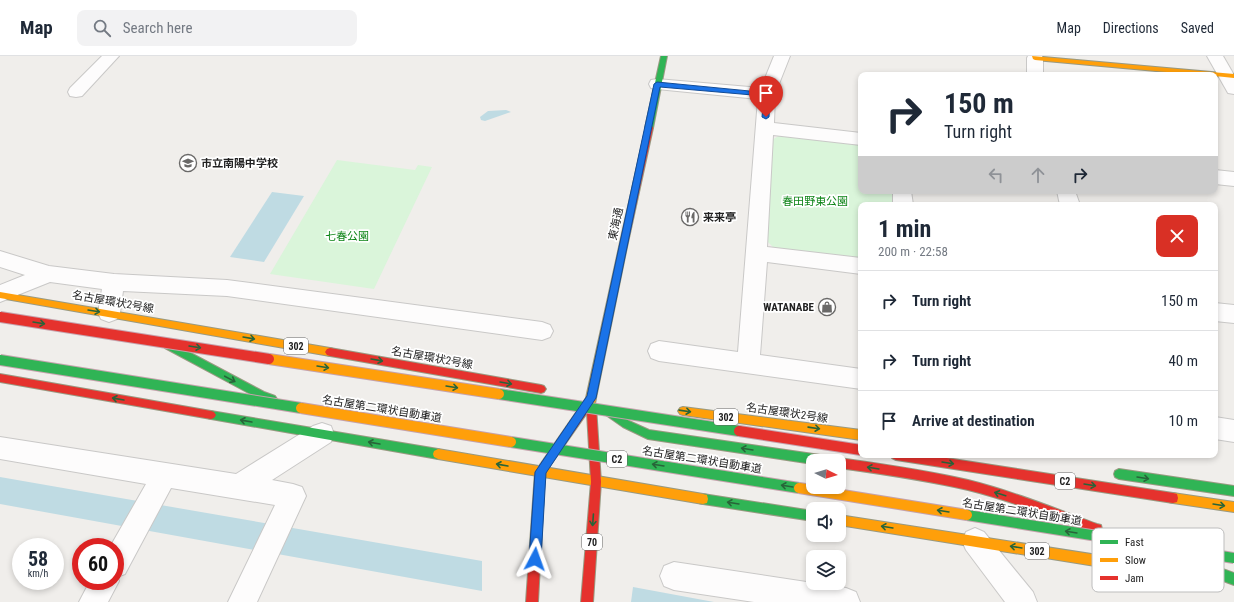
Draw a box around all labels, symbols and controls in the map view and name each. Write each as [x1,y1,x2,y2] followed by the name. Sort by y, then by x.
[77,10,357,46] search box
[20,16,53,39] text: Map
[91,17,113,39] icon: search
[123,19,193,37] text: Search here
[1057,20,1081,36] text: Map
[1103,20,1159,36] text: Directions
[1181,20,1214,36] text: Saved
[749,76,783,117] pin
[755,82,777,104] icon: arrive
[944,87,1014,120] text: 150 m
[878,88,930,140] icon: right
[944,121,1012,142] text: Turn right
[178,153,198,173] school or university icon: 市立南陽中学校
[201,157,278,170] place label: 市立南陽中学校
[985,164,1007,186] icon: left
[1027,164,1049,186] icon: ahead
[1069,164,1091,186] icon: right
[782,195,848,208] park label: 春田野東公園
[606,207,626,241] street label: 東海通
[680,207,700,227] restaurant icon: 来来亭
[703,211,736,224] place label: 来来亭
[878,215,931,243] text: 1 min
[1156,215,1198,257] button: close
[325,230,369,243] park label: 七春公園
[878,244,948,259] text: 200 m · 22:58
[71,288,155,316] street label: 名古屋環状2号線
[878,290,900,312] icon: right
[912,292,971,310] text: Turn right
[1161,292,1198,310] text: 150 m
[817,297,837,317] shop icon: WATANABE
[763,301,815,314] place label: WATANABE
[87,307,100,315] one-way arrow
[32,319,45,327] one-way arrow
[242,334,255,342] one-way arrow
[284,338,308,354] road number: 302
[188,343,201,351] one-way arrow
[390,344,474,372] street label: 名古屋環状2号線
[878,350,900,372] icon: right
[912,352,971,370] text: Turn right
[1168,352,1198,370] text: 40 m
[371,356,384,364] one-way arrow
[316,363,329,371] one-way arrow
[223,375,235,383] one-way arrow
[499,379,512,387] one-way arrow
[445,383,458,391] one-way arrow
[321,393,443,425] street label: 名古屋第二環状自動車道
[112,395,125,403] one-way arrow
[745,401,829,425] street label: 名古屋環状2号線
[678,407,691,415] one-way arrow
[714,409,738,425] road number: 302
[878,410,900,432] icon: arrive
[912,412,1035,430] text: Arrive at destination
[1168,412,1198,430] text: 10 m
[240,417,253,425] one-way arrow
[807,425,820,432] one-way arrow
[368,439,381,447] one-way arrow
[641,444,763,476] street label: 名古屋第二環状自動車道
[741,445,754,453] one-way arrow
[607,451,627,467] road number: C2
[806,454,846,494] north arrow
[806,454,846,590] map controls
[941,459,954,467] one-way arrow
[496,461,509,469] one-way arrow
[652,461,665,469] one-way arrow
[867,464,880,472] one-way arrow
[1055,473,1075,489] road number: C2
[1136,474,1149,482] one-way arrow
[1083,481,1096,489] one-way arrow
[781,482,794,490] one-way arrow
[993,490,1006,497] one-way arrow
[961,496,1083,528] street label: 名古屋第二環状自動車道
[727,499,740,507] one-way arrow
[1212,501,1225,509] one-way arrow
[806,502,846,542] button: sound
[937,507,950,515] one-way arrow
[590,513,597,526] one-way arrow
[881,523,894,531] one-way arrow
[1065,528,1078,536] one-way arrow
[1092,528,1224,592] legend
[582,534,602,550] road number: 70
[1125,536,1144,549] text: Fast
[72,538,124,590] speed limit sign: 60
[514,538,556,580] position arrow
[1010,543,1023,551] one-way arrow
[1025,543,1049,559] road number: 302
[28,547,48,571] text: 58
[806,550,846,590] button: layers
[1125,554,1146,567] text: Slow
[28,568,48,579] text: km/h
[1125,572,1144,585] text: Jam

